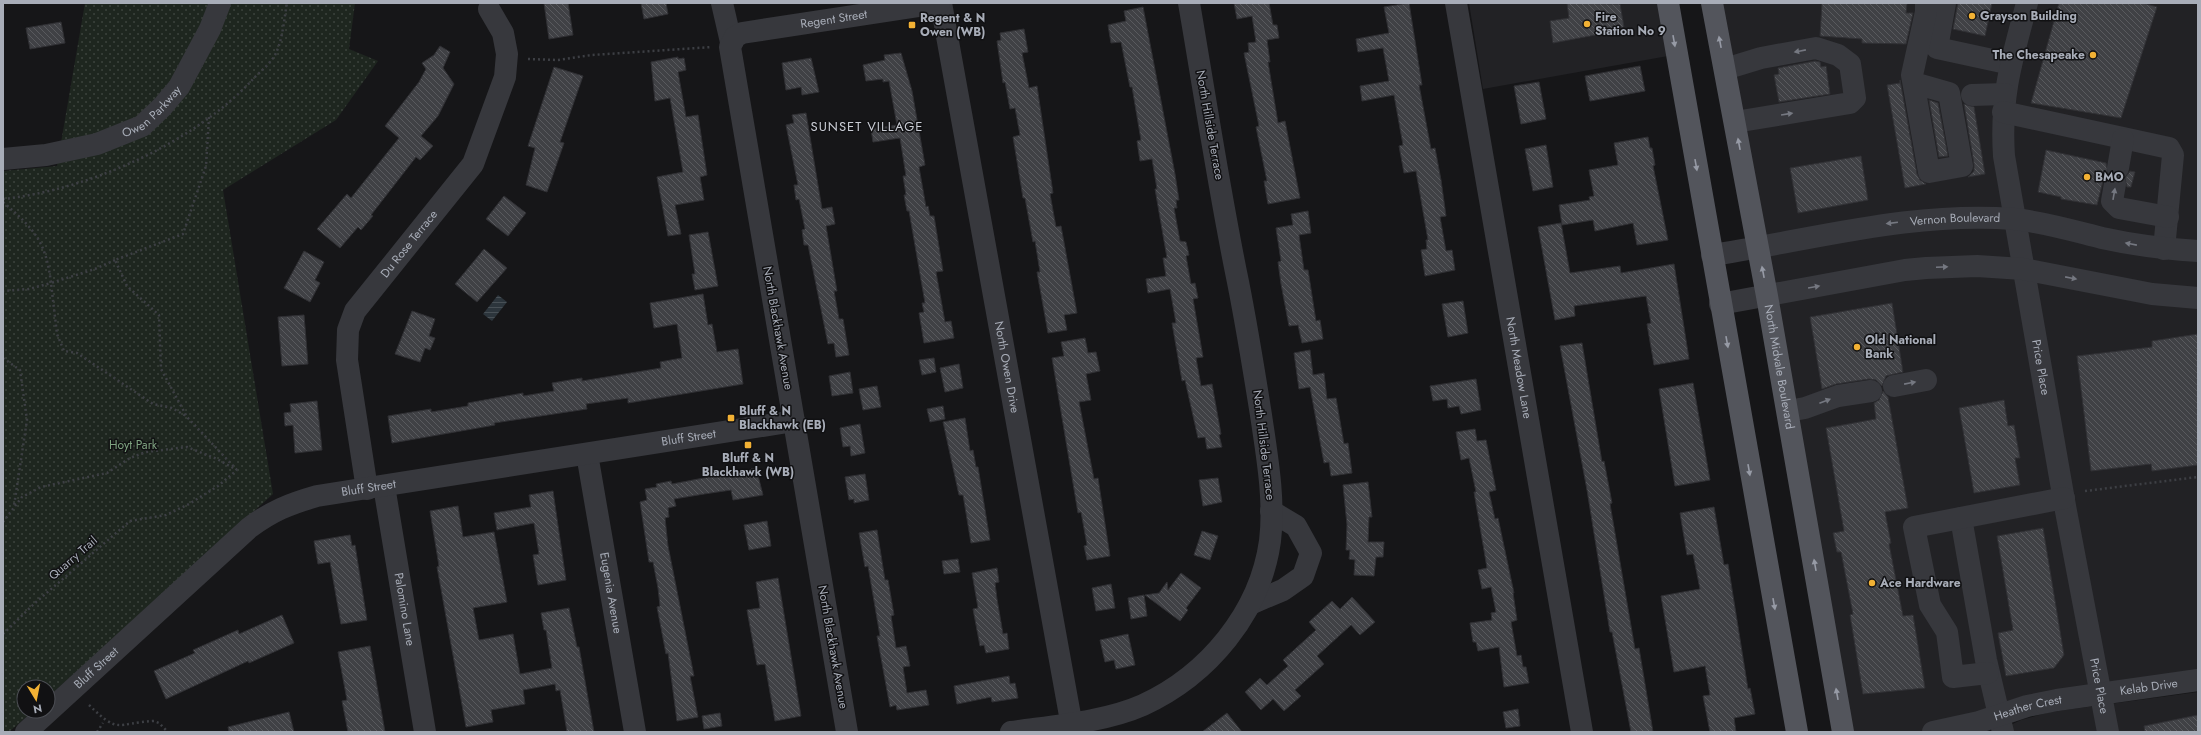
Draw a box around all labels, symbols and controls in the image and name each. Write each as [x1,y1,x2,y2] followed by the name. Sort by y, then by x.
[799,5,869,33] street label: Regent Street
[1980,7,2077,25] place label: Grayson Building
[1595,8,1666,40] place label: Fire Station No 9
[920,9,985,41] place label: Regent & N Owen (WB)
[1967,11,1977,21] marker: Grayson Building
[1582,19,1592,29] marker: Fire Station No 9
[907,20,917,30] marker: Regent & N Owen (WB)
[1671,35,1677,48] one-way arrow
[1716,36,1722,48] one-way arrow
[1993,46,2085,64] place label: The Chesapeake
[1794,48,1806,54] one-way arrow
[2088,50,2098,60] marker: The Chesapeake
[1191,69,1229,181] street label: North Hillside Terrace
[119,81,186,142] street label: Owen Parkway
[1781,110,1793,116] one-way arrow
[811,117,923,136] district label: SUNSET VILLAGE
[1736,138,1742,150] one-way arrow
[1693,159,1699,171] one-way arrow
[2095,168,2124,186] place label: BMO
[2082,172,2092,182] marker: BMO
[2111,188,2117,200] one-way arrow
[376,206,442,282] street label: Du Rose Terrace
[1909,209,2001,231] street label: Vernon Boulevard
[1886,220,1898,226] one-way arrow
[2125,241,2138,247] one-way arrow
[1936,264,1949,270] one-way arrow
[758,265,798,391] street label: North Blackhawk Avenue
[1760,266,1766,278] one-way arrow
[2065,276,2077,282] one-way arrow
[1808,284,1820,290] one-way arrow
[1760,303,1799,431] street label: North Midvale Boulevard
[1501,315,1537,420] street label: North Meadow Lane
[990,320,1024,415] street label: North Owen Drive
[1865,331,1936,363] place label: Old National Bank
[1724,336,1730,348] one-way arrow
[2027,338,2054,396] street label: Price Place
[1852,342,1862,352] marker: Old National Bank
[1904,380,1916,386] one-way arrow
[1248,389,1280,501] street label: North Hillside Terrace
[1820,397,1832,403] one-way arrow
[739,402,826,434] place label: Bluff & N Blackhawk (EB)
[726,413,736,423] marker: Bluff & N Blackhawk (EB)
[660,424,717,451] street label: Bluff Street
[109,436,158,454] park label: Hoyt Park
[743,440,753,450] marker: Bluff & N Blackhawk (WB)
[702,449,794,481] place label: Bluff & N Blackhawk (WB)
[1747,464,1753,476] one-way arrow
[340,475,397,501] street label: Bluff Street
[45,532,101,584] street label: Quarry Trail
[595,551,627,635] street label: Eugenia Avenue
[1811,559,1817,572] one-way arrow
[390,571,420,647] street label: Palomino Lane
[1879,574,1961,592] place label: Ace Hardware
[1867,578,1877,588] marker: Ace Hardware
[813,584,853,710] street label: North Blackhawk Avenue
[1772,598,1778,610] one-way arrow
[70,643,123,693] street label: Bluff Street
[2085,657,2113,715] street label: Price Place
[2119,674,2179,700] street label: Kelab Drive
[16,679,56,719] north arrow
[1834,687,1840,700] one-way arrow
[1991,690,2063,725] street label: Heather Crest
[32,700,43,717] text: N

